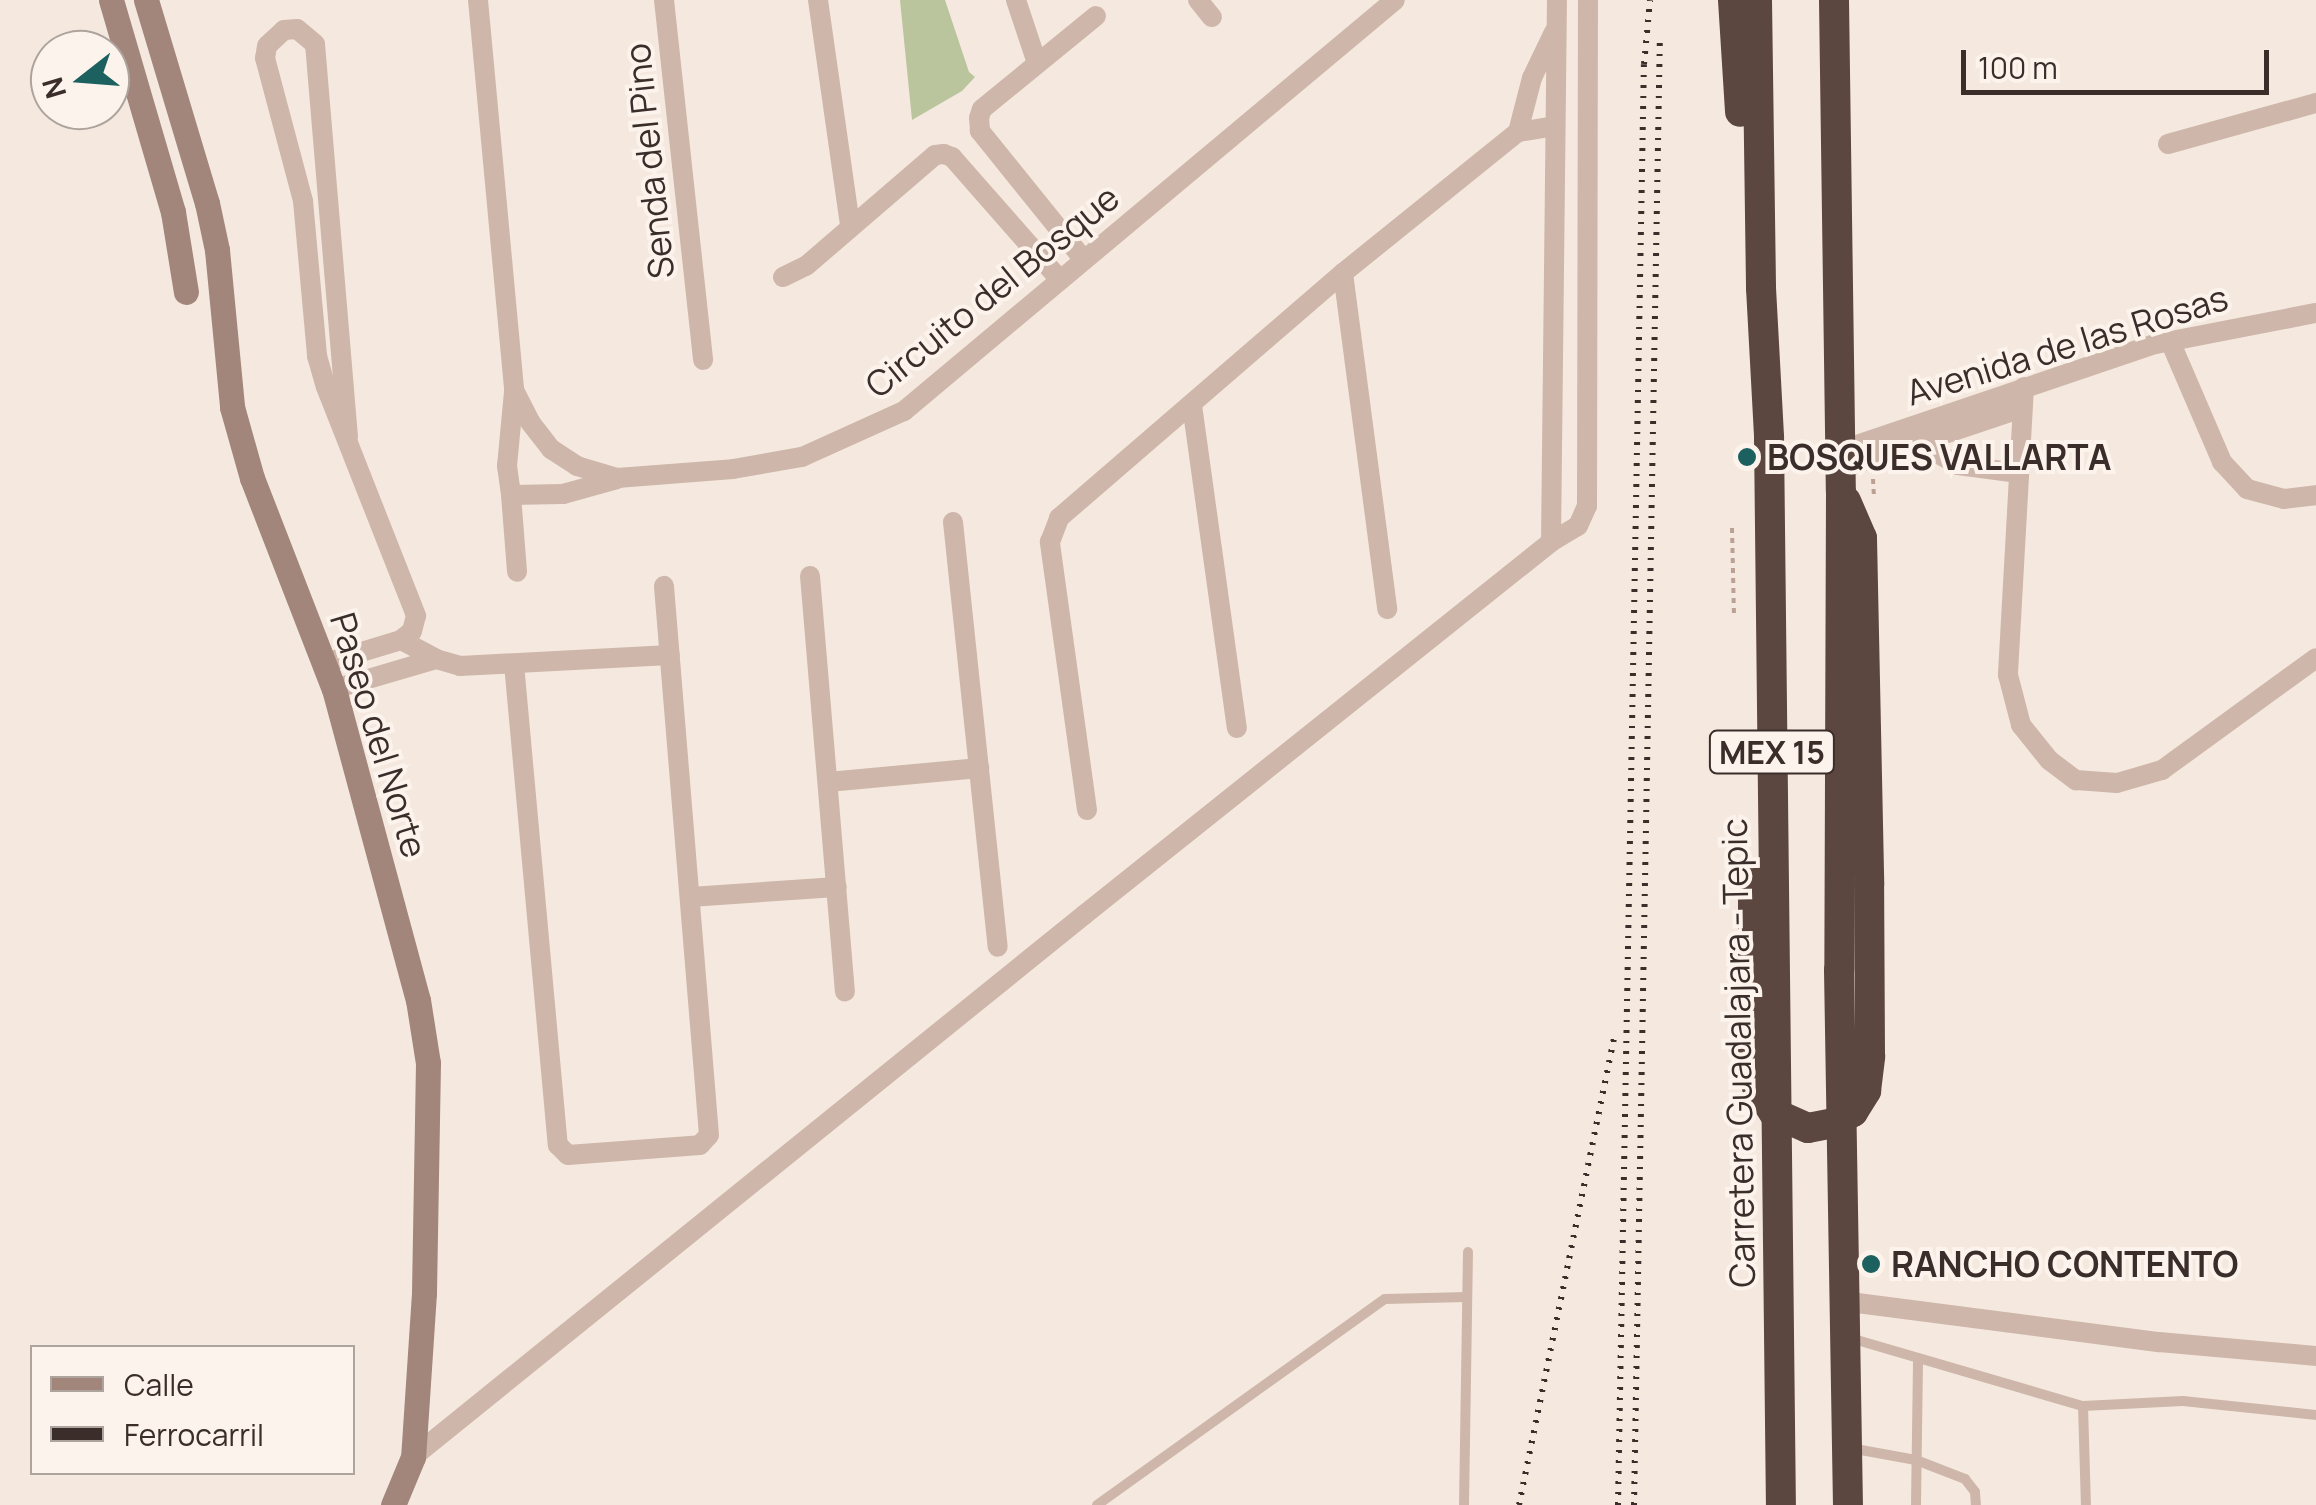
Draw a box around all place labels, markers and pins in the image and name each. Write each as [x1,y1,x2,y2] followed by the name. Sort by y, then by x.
[1767,436,2111,478] place label: BOSQUES VALLARTA
[1736,446,1758,468] marker: BOSQUES VALLARTA
[1891,1243,2239,1285] place label: RANCHO CONTENTO
[1860,1253,1882,1275] marker: RANCHO CONTENTO

